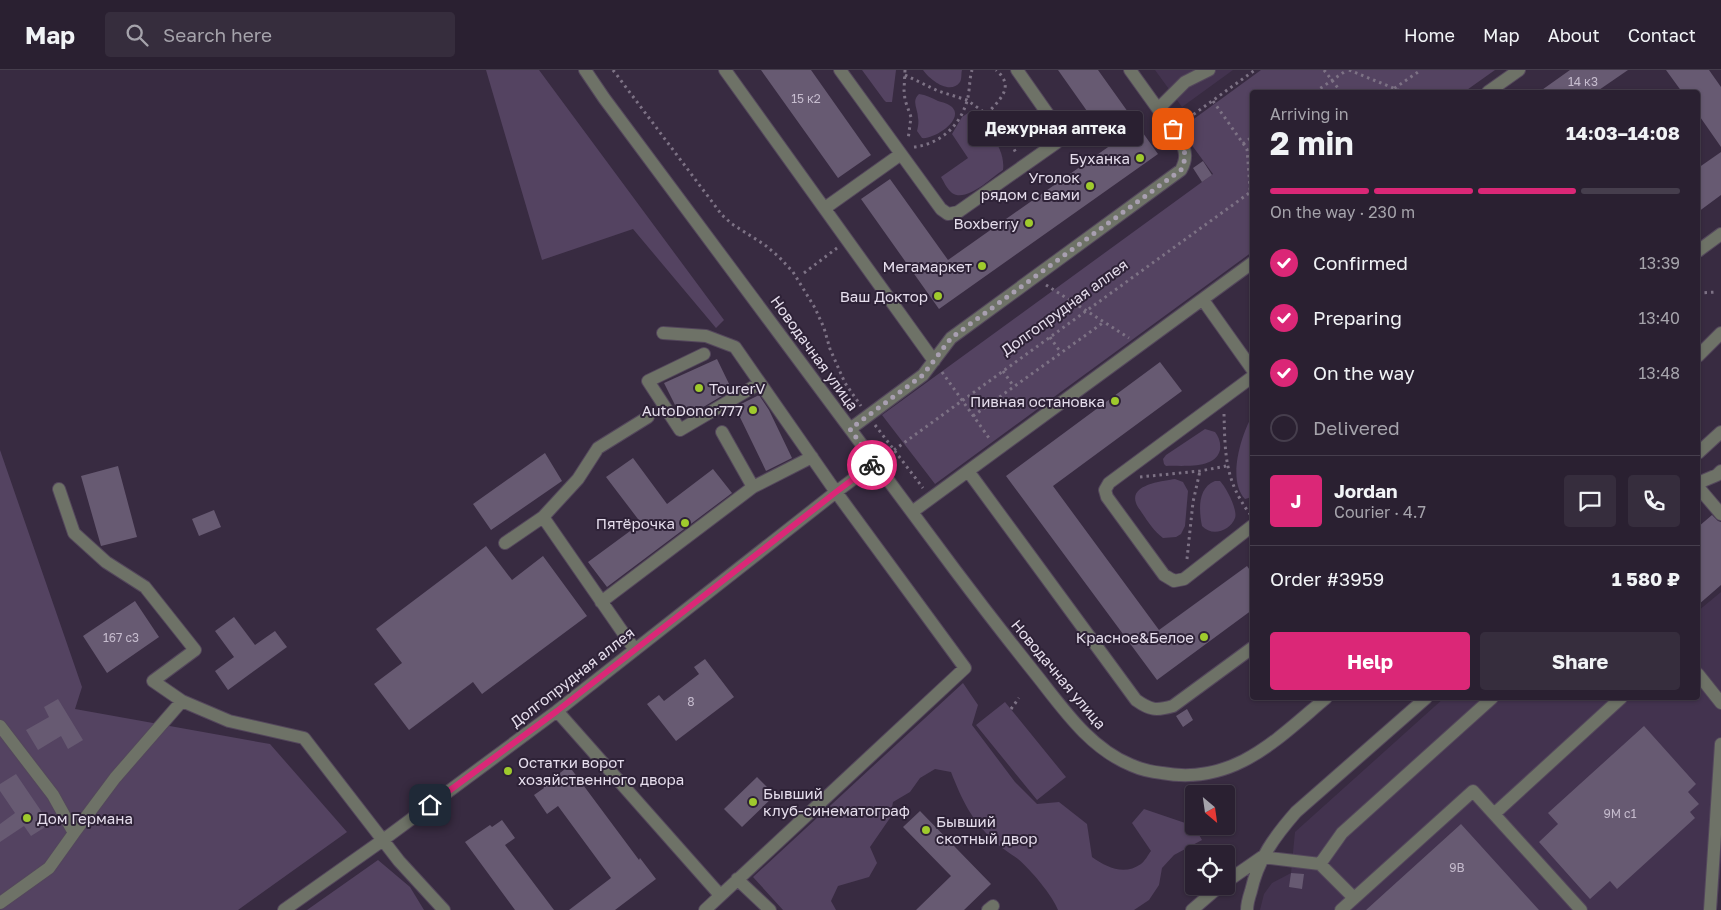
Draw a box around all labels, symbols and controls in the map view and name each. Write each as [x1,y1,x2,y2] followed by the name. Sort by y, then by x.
[105,12,455,57] search box
[25,20,75,49] text: Map
[123,21,151,49] icon: search
[163,23,272,46] text: Search here
[1404,24,1455,46] text: Home
[1483,24,1520,46] text: Map
[1548,24,1600,46] text: About
[1628,24,1696,46] text: Contact
[1568,74,1598,89] house number: 14 к3
[791,91,821,106] house number: 15 к2
[1270,104,1349,124] text: Arriving in
[1152,108,1194,150] pin
[968,112,1143,146] callout: Дежурная аптека
[1159,115,1187,143] icon: bag
[985,118,1126,138] text: Дежурная аптека
[1566,121,1680,144] text: 14:03–14:08
[1270,124,1354,162] text: 2 min
[1069,149,1130,167] place label: Буханка
[1134,152,1146,164] marker: Буханка
[981,168,1080,203] place label: Уголок рядом с вами
[1084,180,1096,192] marker: Уголок рядом с вами
[1270,202,1415,222] text: On the way · 230 m
[954,214,1020,232] place label: Boxberry
[1023,217,1035,229] marker: Boxberry
[1270,249,1298,277] icon: check
[1313,251,1408,274] text: Confirmed
[1639,253,1680,273] text: 13:39
[997,255,1131,359] street label: Долгопрудная аллея
[883,257,973,275] place label: Мегамаркет
[976,260,988,272] marker: Мегамаркет
[840,287,928,305] place label: Ваш Доктор
[932,290,944,302] marker: Ваш Доктор
[767,292,863,414] street label: Новодачная улица
[1270,304,1298,332] icon: check
[1313,306,1402,329] text: Preparing
[1638,308,1680,328] text: 13:40
[1270,359,1298,387] icon: check
[1313,361,1415,384] text: On the way
[1639,363,1680,383] text: 13:48
[709,379,765,397] place label: TourerV
[693,382,705,394] marker: TourerV
[970,392,1105,410] place label: Пивная остановка
[1109,395,1121,407] marker: Пивная остановка
[642,401,743,419] place label: AutoDonor777
[747,404,759,416] marker: AutoDonor777
[1313,416,1400,439] text: Delivered
[847,440,897,490] courier
[858,451,886,479] icon: bike
[1564,475,1616,527] button: chat
[1628,475,1680,527] button: phone
[1334,479,1398,502] text: Jordan
[1291,489,1301,512] text: J
[1334,502,1426,522] text: Courier · 4.7
[596,514,675,532] place label: Пятёрочка
[679,517,691,529] marker: Пятёрочка
[1270,567,1384,590] text: Order #3959
[1612,567,1680,590] text: 1 580 ₽
[1008,615,1110,733] street label: Новодачная улица
[506,623,638,731] street label: Долгопрудная аллея
[1076,628,1194,646] place label: Красное&Белое
[103,630,139,645] house number: 167 с3
[1198,631,1210,643] marker: Красное&Белое
[1270,632,1470,690] button: Help
[1480,632,1680,690] button: Share
[687,694,695,709] house number: 8
[518,753,684,788] place label: Остатки ворот хозяйственного двора
[502,765,514,777] marker: Остатки ворот хозяйственного двора
[409,784,451,826] pin
[763,784,910,819] place label: Бывший клуб-синематограф
[1185,785,1235,835] north arrow
[1185,785,1235,895] map controls
[416,791,444,819] icon: home
[747,796,759,808] marker: Бывший клуб-синематограф
[1604,806,1637,821] house number: 9М с1
[37,809,133,827] place label: Дом Германа
[21,812,33,824] marker: Дом Германа
[936,812,1037,847] place label: Бывший скотный двор
[920,824,932,836] marker: Бывший скотный двор
[1185,845,1235,895] button: locate
[1449,860,1465,875] house number: 9В

